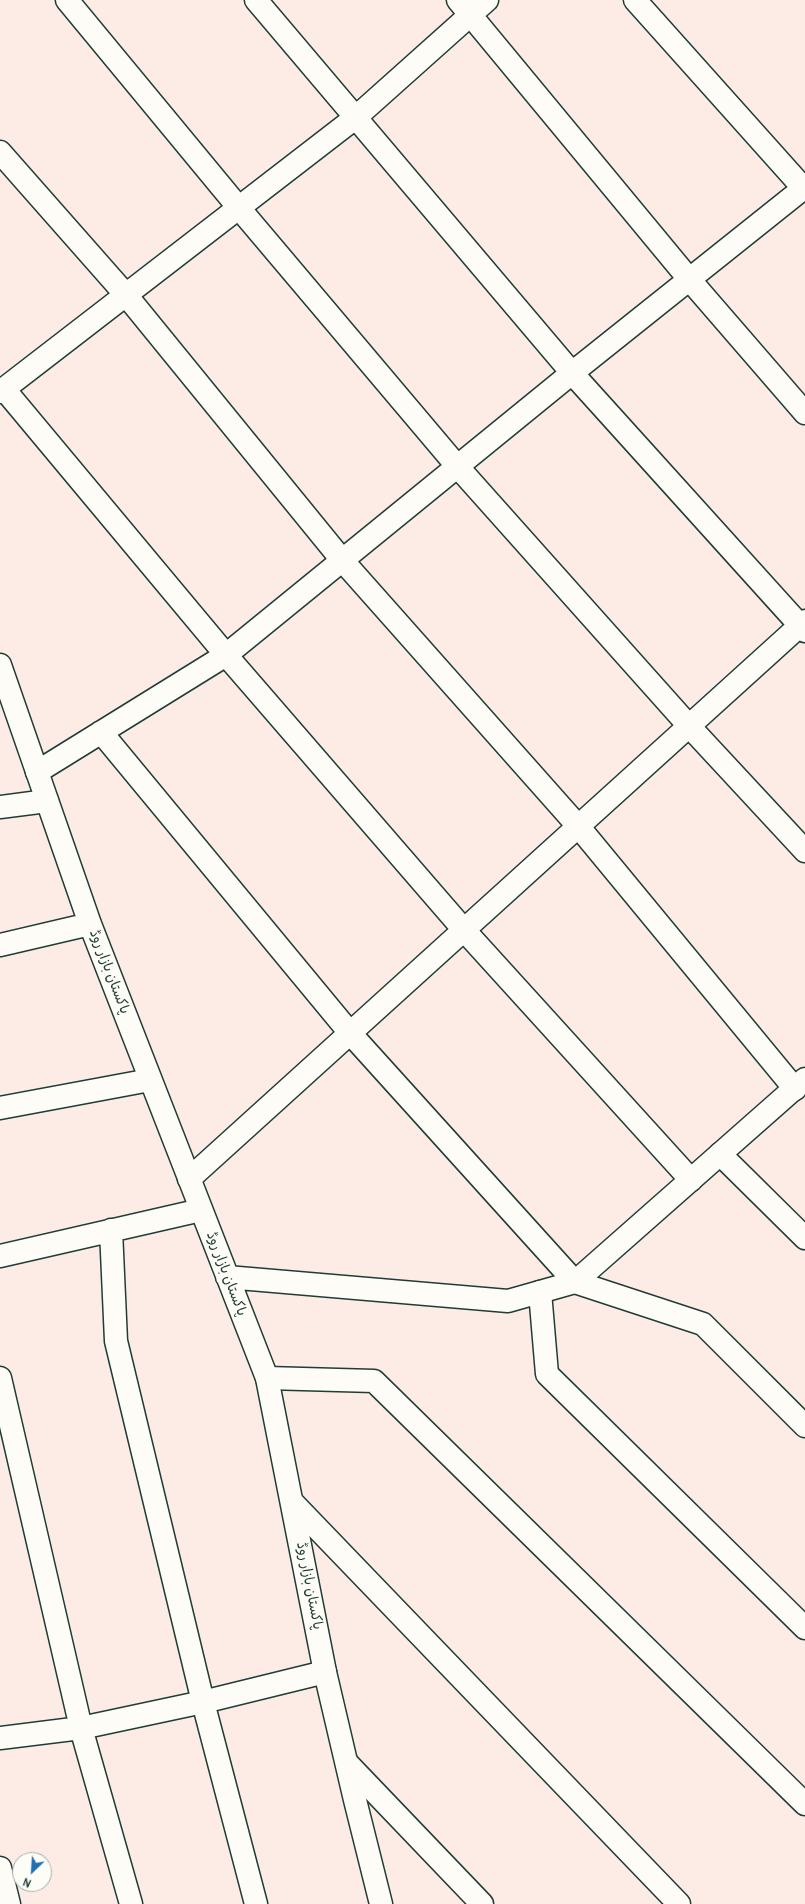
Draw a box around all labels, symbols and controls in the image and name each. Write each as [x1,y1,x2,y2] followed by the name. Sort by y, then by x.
[85,927,133,1017] street label: پاکستان بازار روڈ
[202,1229,250,1319] street label: پاکستان بازار روڈ
[292,1541,326,1631] street label: پاکستان بازار روڈ
[12,1852,52,1892] north arrow
[21,1875,33,1890] text: N

